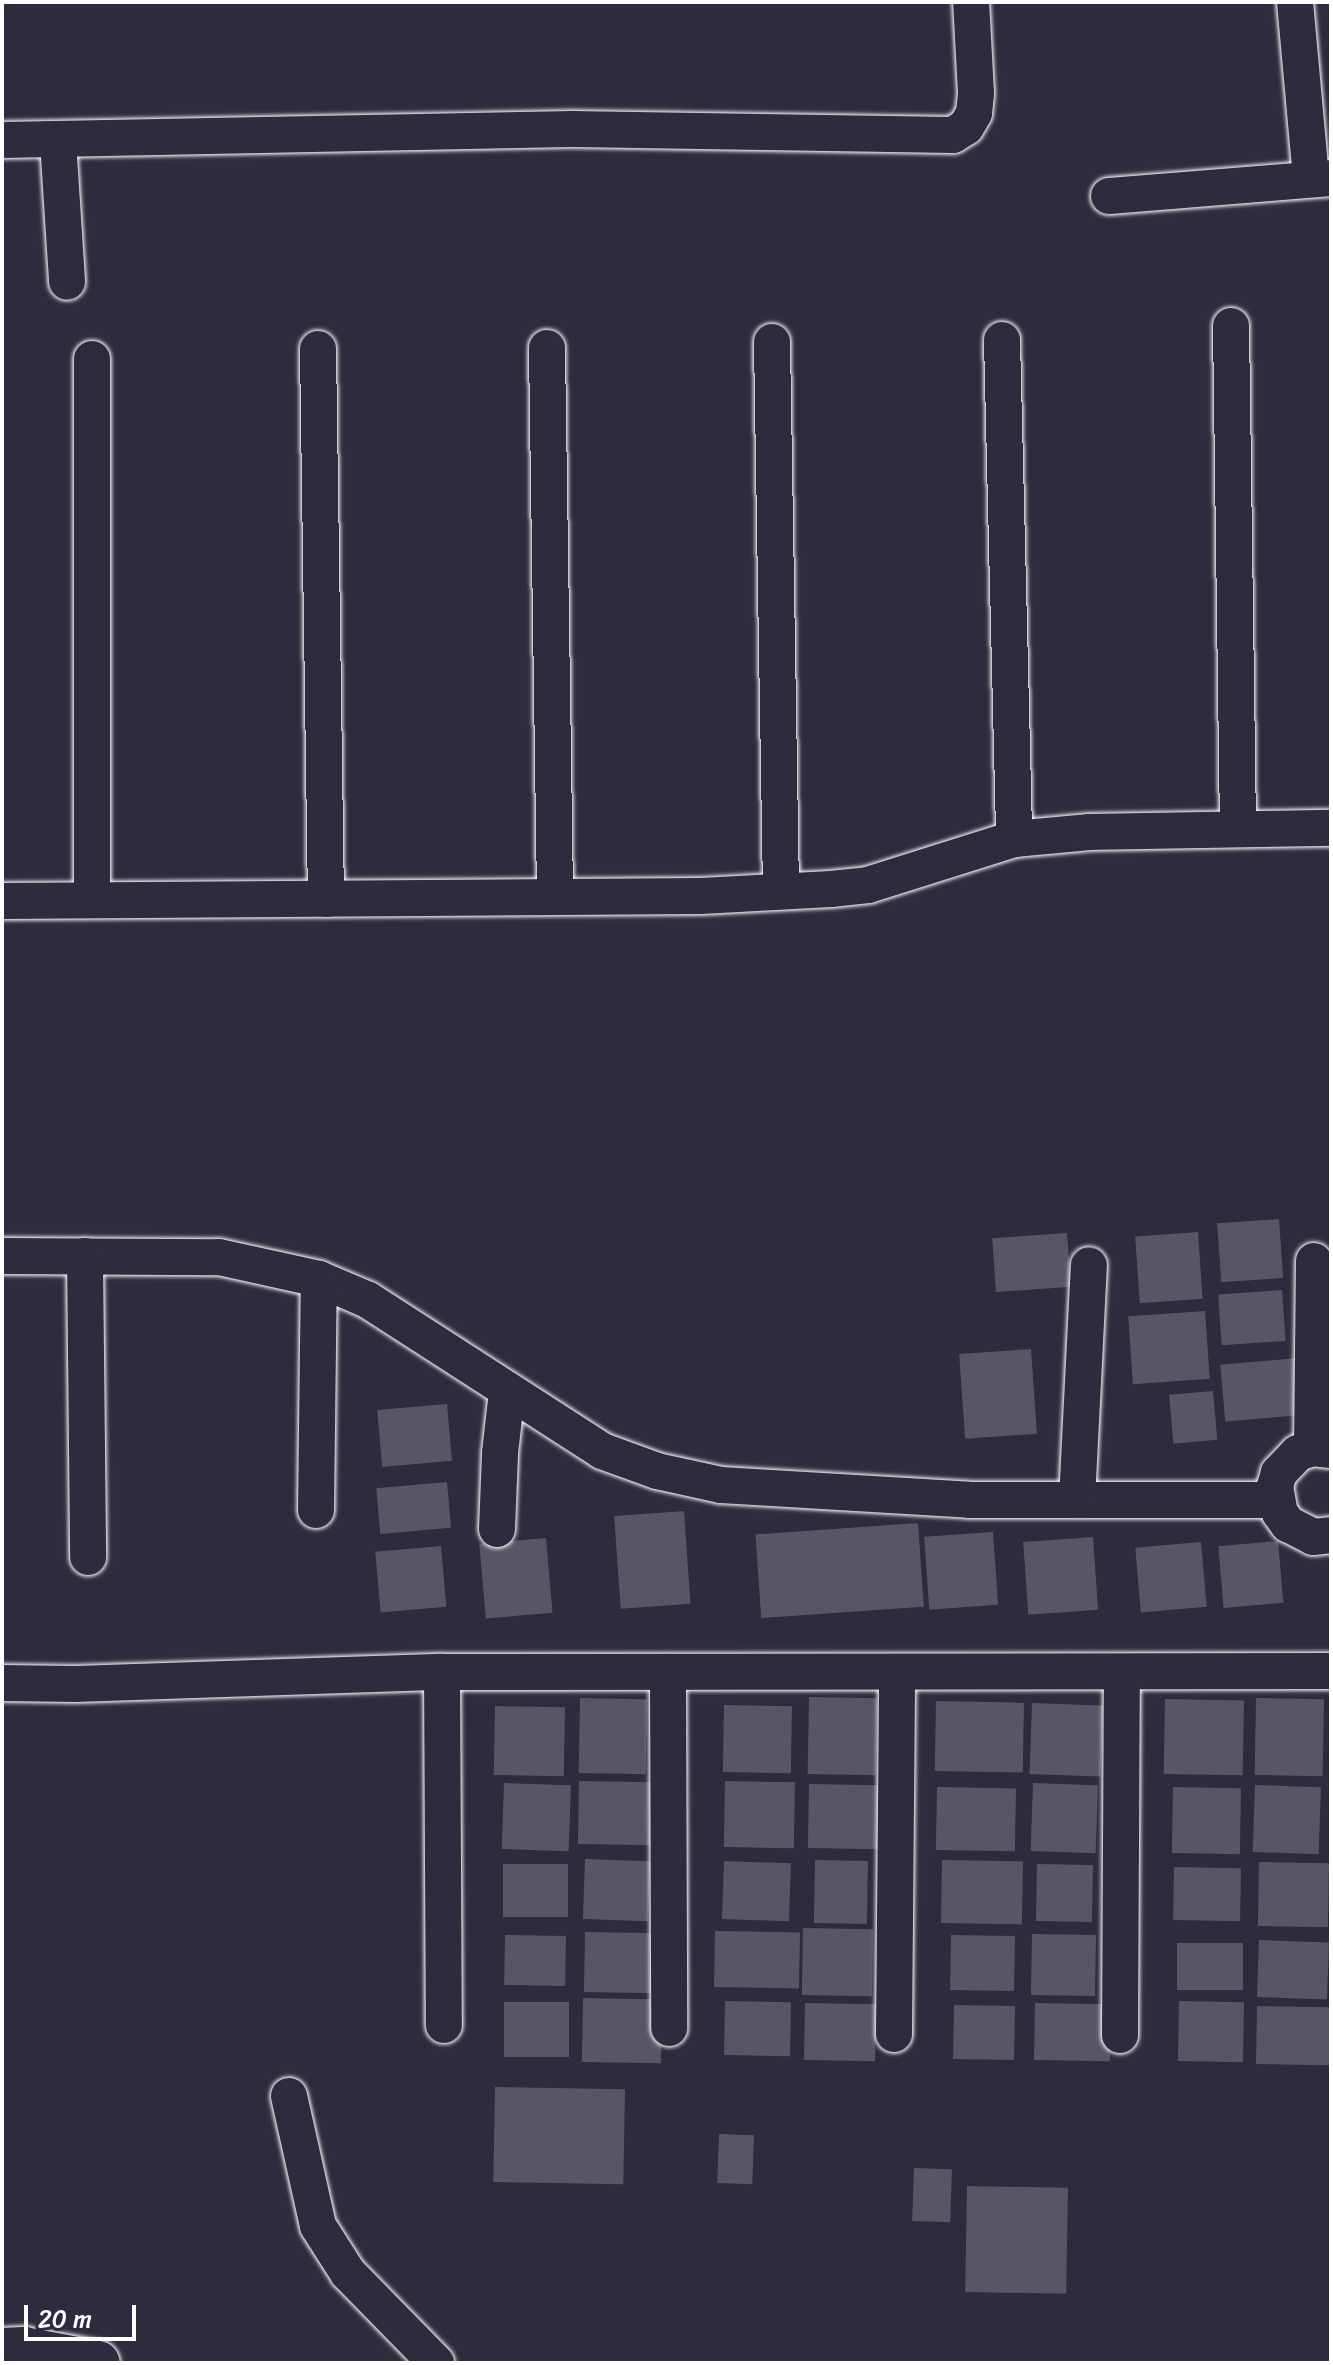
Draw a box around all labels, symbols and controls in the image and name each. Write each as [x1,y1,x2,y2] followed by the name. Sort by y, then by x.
[28,2289,140,2339] scale bar
[38,2298,92,2340] text: 20 m

